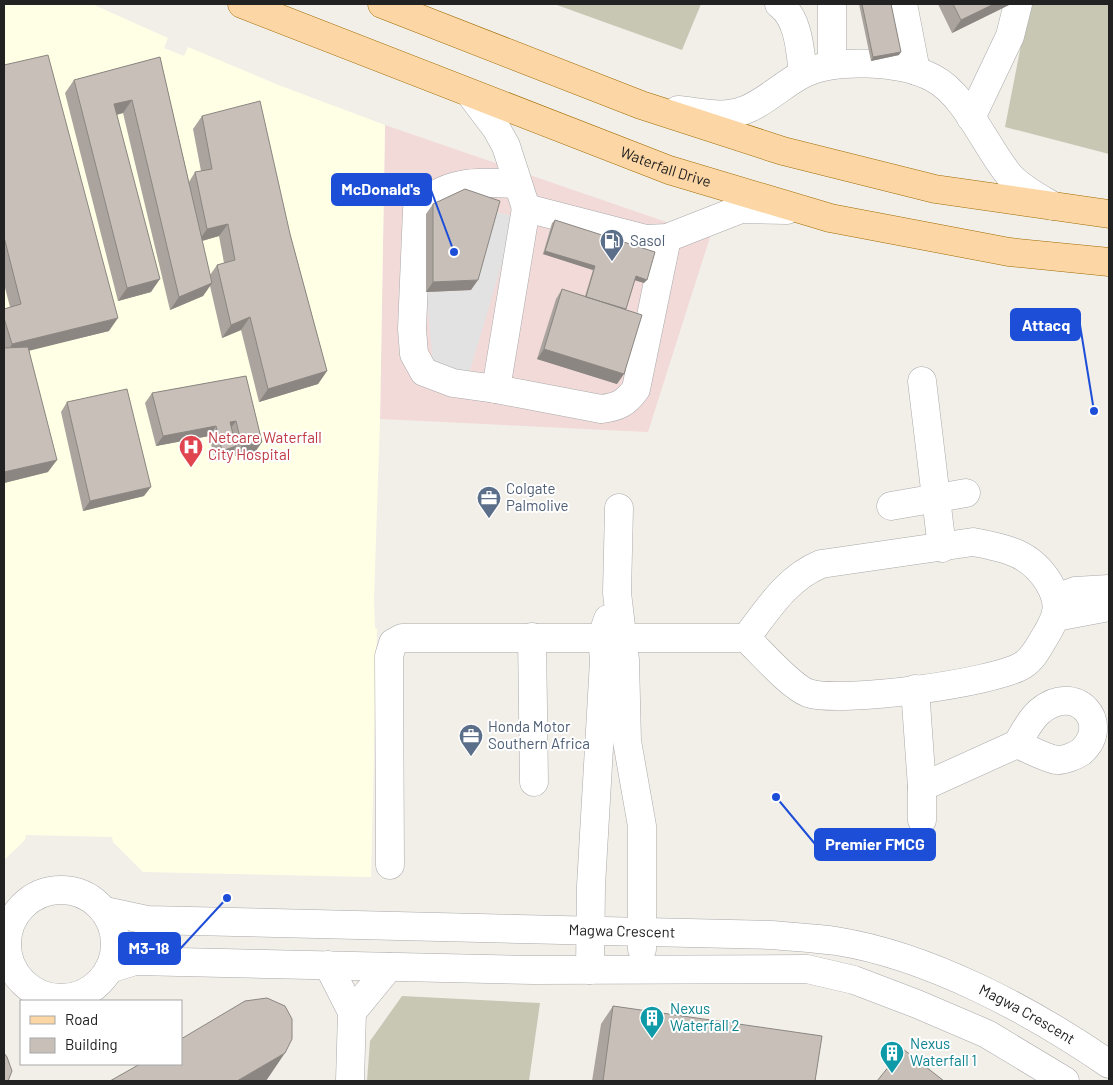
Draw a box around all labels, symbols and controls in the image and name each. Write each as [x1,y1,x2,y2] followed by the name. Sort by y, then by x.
[618,142,713,190] street label: Waterfall Drive
[332,174,431,205] callout: McDonald's
[341,179,421,198] text: McDonald's
[599,228,625,262] fuel station icon: Sasol
[630,231,665,249] place label: Sasol
[1011,309,1080,340] callout: Attacq
[1022,315,1070,334] text: Attacq
[208,428,322,463] place label: Netcare Waterfall City Hospital
[178,434,204,468] hospital icon: Netcare Waterfall City Hospital
[506,479,569,514] place label: Colgate Palmolive
[476,485,502,519] office icon: Colgate Palmolive
[488,717,590,752] place label: Honda Motor Southern Africa
[458,723,484,757] office icon: Honda Motor Southern Africa
[815,829,935,860] callout: Premier FMCG
[825,834,925,853] text: Premier FMCG
[568,920,675,941] street label: Magwa Crescent
[119,933,180,964] callout: M3-18
[129,938,170,957] text: M3-18
[977,980,1079,1047] street label: Magwa Crescent
[670,999,740,1034] place label: Nexus Waterfall 2
[20,1000,182,1065] legend
[639,1005,665,1039] building icon: Nexus Waterfall 2
[65,1010,98,1028] text: Road
[910,1034,977,1069] place label: Nexus Waterfall 1
[65,1035,118,1053] text: Building
[879,1040,905,1074] building icon: Nexus Waterfall 1

